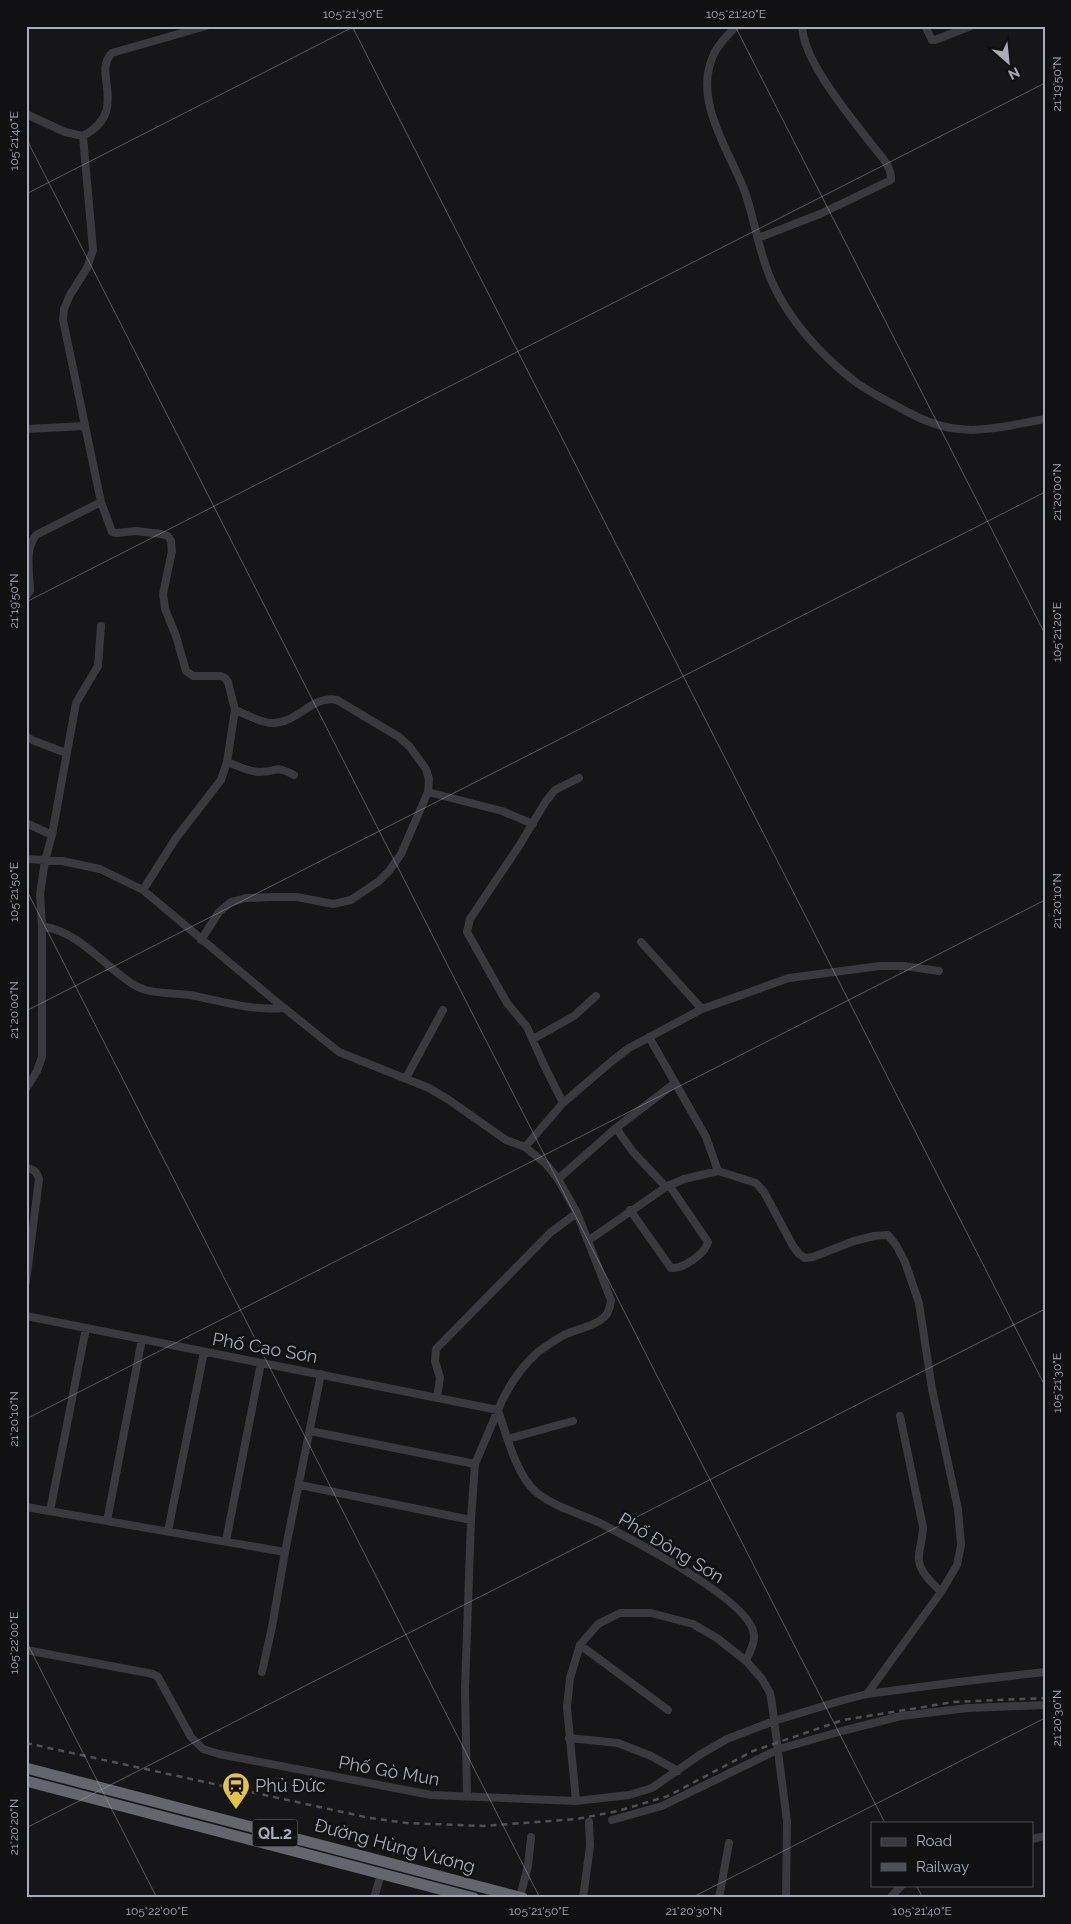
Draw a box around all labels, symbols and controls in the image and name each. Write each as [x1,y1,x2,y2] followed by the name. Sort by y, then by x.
[323,7,383,21] text: 105°21'30"E
[706,7,766,21] text: 105°21'20"E
[984,38,1034,88] north arrow
[1050,57,1064,111] text: 21°19'50"N
[1006,64,1022,83] text: N
[7,111,21,171] text: 105°21'40"E
[1050,463,1064,521] text: 21°20'00"N
[7,574,21,628] text: 21°19'50"N
[1050,602,1064,662] text: 105°21'20"E
[7,862,21,922] text: 105°21'50"E
[1050,873,1064,929] text: 21°20'10"N
[7,981,21,1039] text: 21°20'00"N
[211,1328,319,1367] street label: Phố Cao Sơn
[1050,1353,1064,1413] text: 105°21'30"E
[7,1391,21,1447] text: 21°20'10"N
[615,1508,728,1587] street label: Phố Đông Sơn
[7,1612,21,1674] text: 105°22'00"E
[1050,1690,1064,1746] text: 21°20'30"N
[337,1751,441,1790] street label: Phố Gò Mun
[221,1771,251,1810] station icon: Phủ Đức
[255,1775,326,1796] place label: Phủ Đức
[7,1799,21,1855] text: 21°20'20"N
[313,1814,478,1877] street label: Đường Hùng Vương
[252,1820,298,1846] road number: QL.2
[871,1822,1034,1886] legend
[916,1832,952,1850] text: Road
[916,1858,969,1876] text: Railway
[126,1904,188,1918] text: 105°22'00"E
[509,1904,569,1918] text: 105°21'50"E
[666,1904,722,1918] text: 21°20'30"N
[892,1904,952,1918] text: 105°21'40"E

